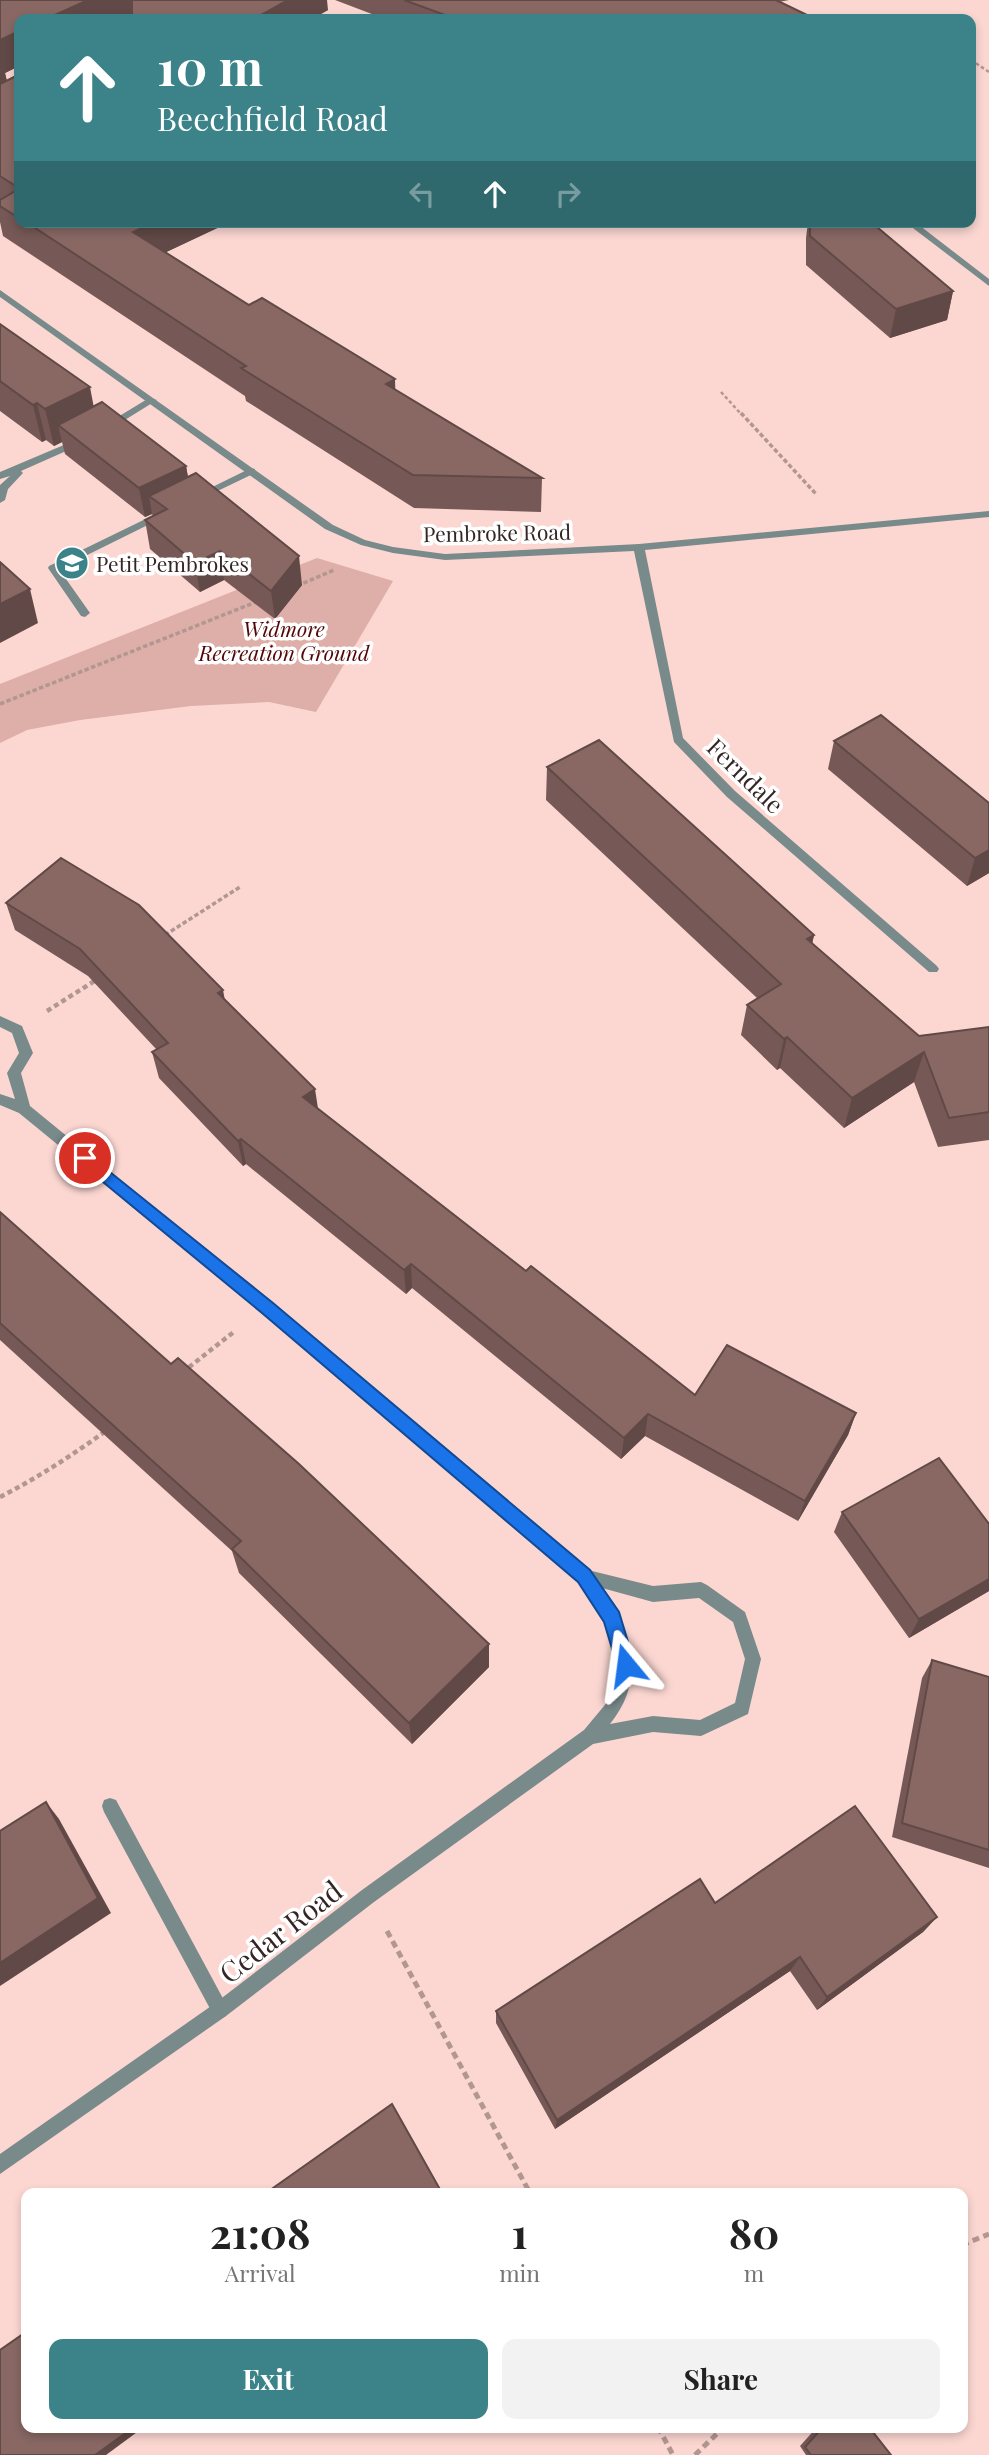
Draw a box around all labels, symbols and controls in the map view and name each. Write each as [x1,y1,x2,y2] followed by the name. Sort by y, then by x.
[157,33,263,98] text: 10 m
[42,42,133,133] icon: ahead
[157,96,388,139] text: Beechfield Road
[403,175,441,213] icon: left
[476,175,514,213] icon: ahead
[549,175,587,213] icon: right
[423,517,571,547] street label: Pembroke Road
[53,544,91,582] school or university icon: Petit Pembrokes
[96,549,249,577] place label: Petit Pembrokes
[198,614,370,666] park label: Widmore Recreation Ground
[701,731,791,819] street label: Ferndale
[55,1128,115,1188] pin
[66,1139,104,1177] icon: arrive
[589,1628,663,1702] position arrow
[211,1871,349,1991] street label: Cedar Road
[210,2204,311,2260] text: 21:08
[512,2204,528,2260] text: 1
[729,2204,779,2260] text: 80
[225,2257,295,2288] text: Arrival
[499,2257,540,2288] text: min
[744,2257,764,2288] text: m
[49,2339,488,2419] button: Exit
[502,2339,940,2419] button: Share

